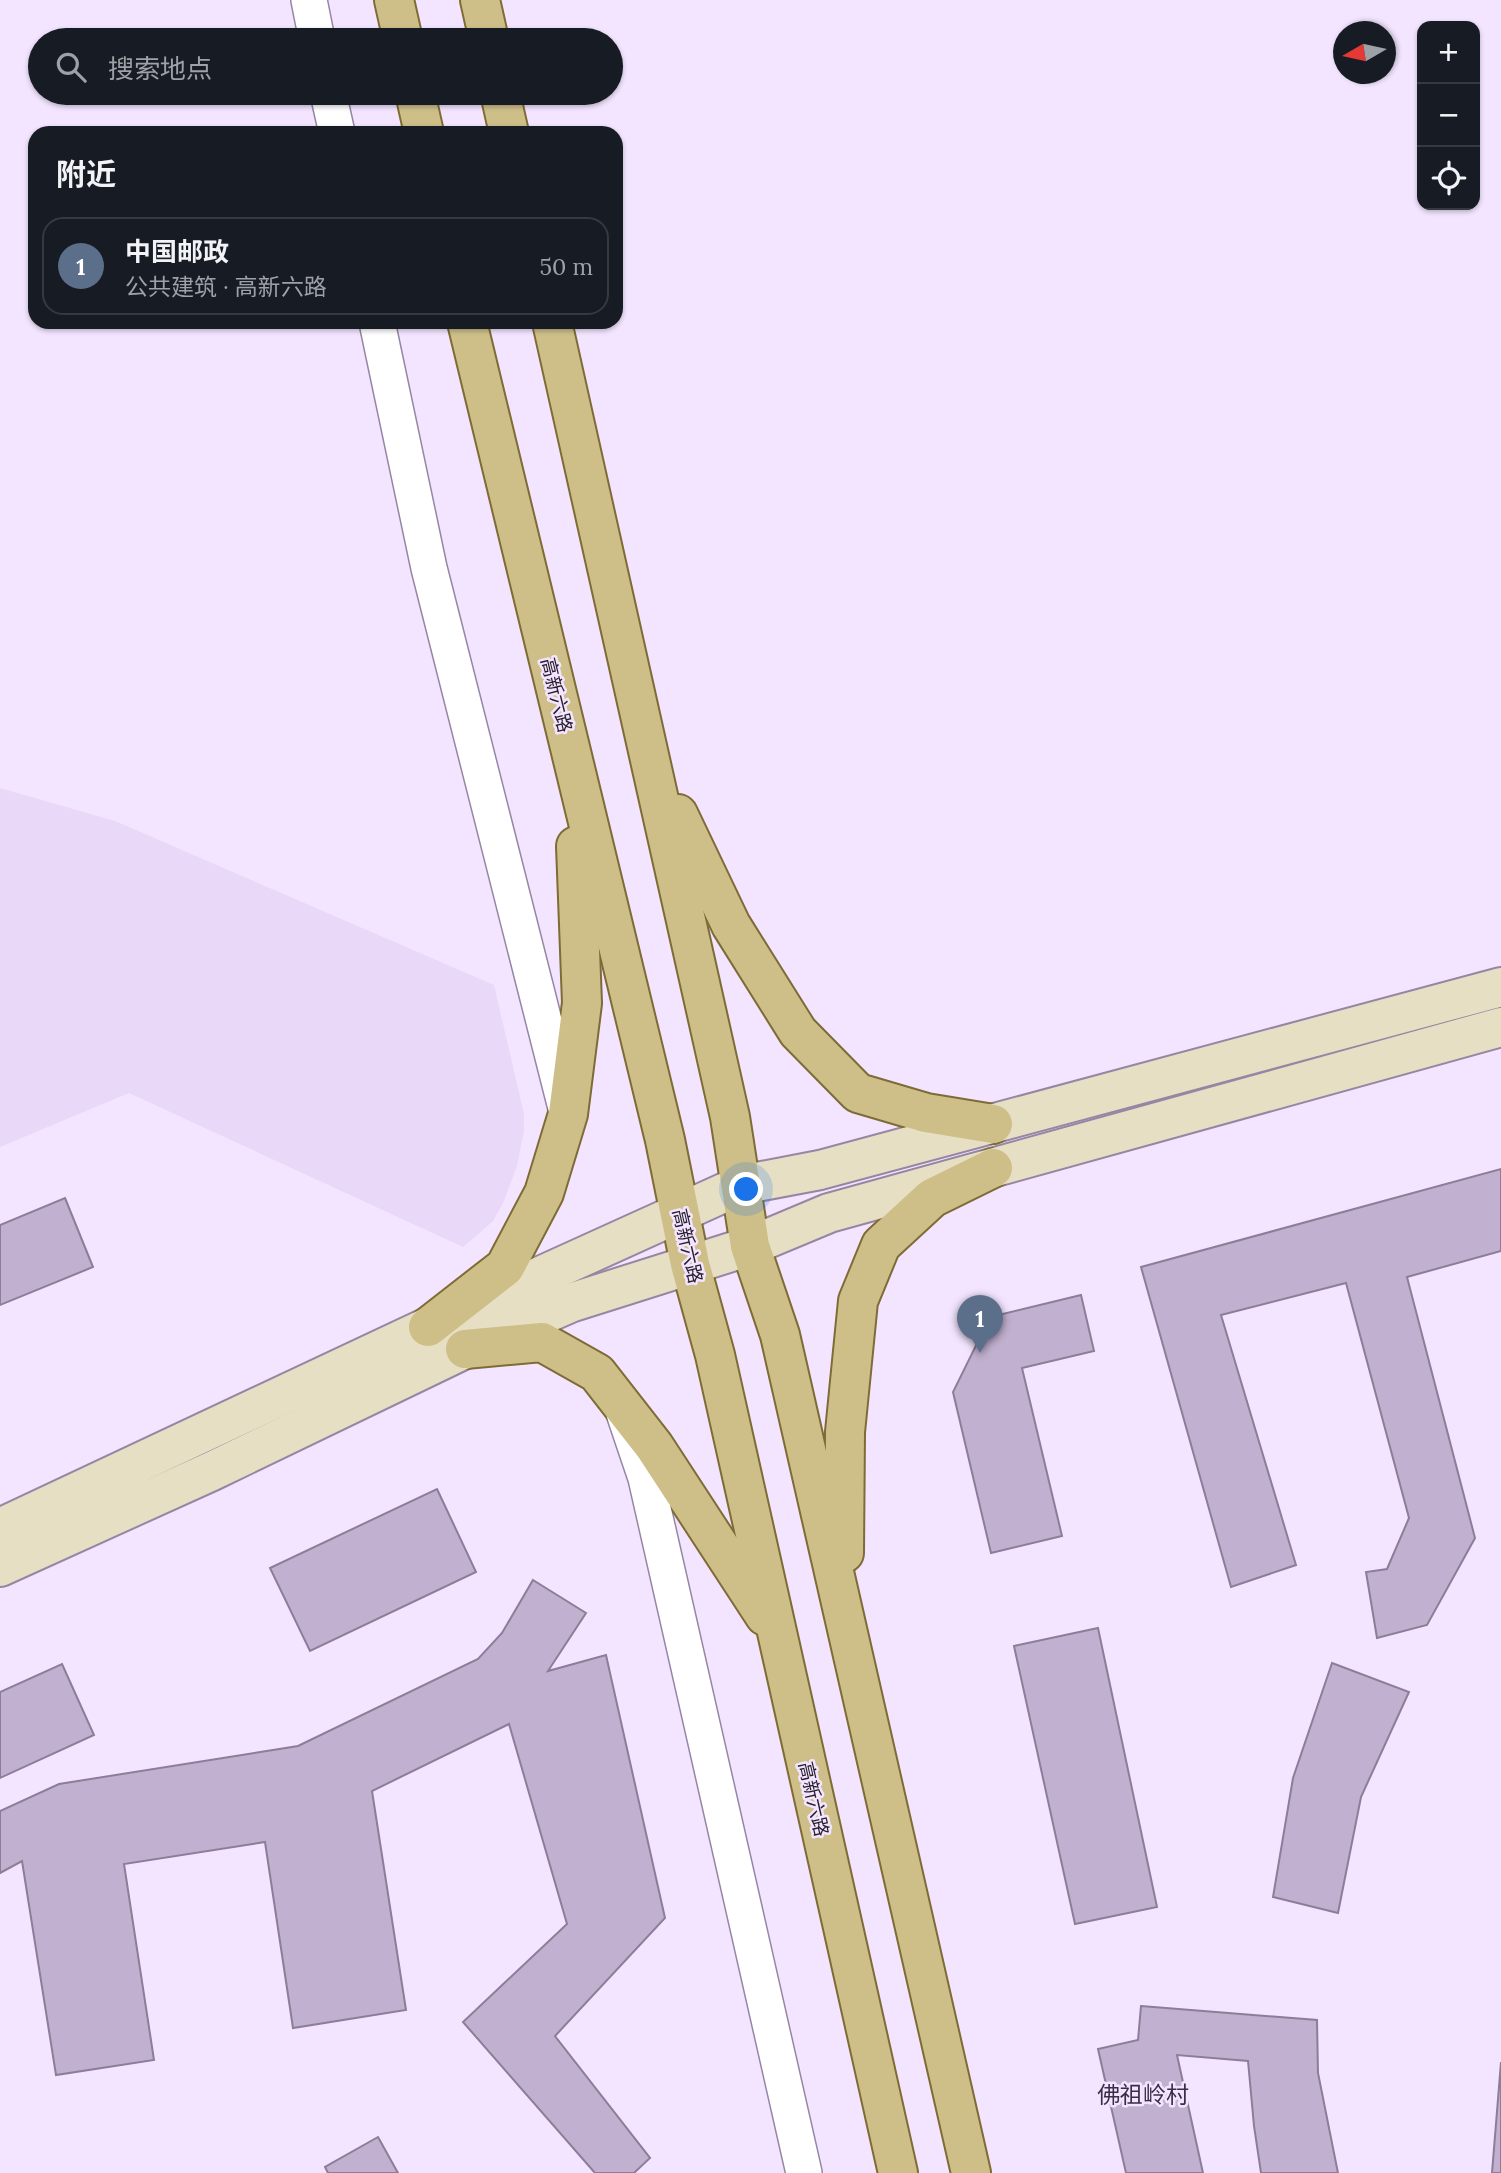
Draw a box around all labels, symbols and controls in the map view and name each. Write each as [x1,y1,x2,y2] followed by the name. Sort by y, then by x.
[1333,21,1396,84] north arrow
[1417,21,1480,210] map controls
[1417,21,1480,84] button: +
[28,28,623,105] search box
[52,48,90,86] icon: search
[108,52,212,85] text: 搜索地点
[1417,84,1480,147] button: −
[1417,147,1480,210] button: locate
[56,155,116,193] text: 附近
[125,235,229,268] text: 中国邮政
[76,252,86,281] text: 1
[540,252,593,281] text: 50 m
[125,272,327,301] text: 公共建筑 · 高新六路
[536,655,578,735] street label: 高新六路
[729,1172,763,1206] your location
[668,1206,708,1286] street label: 高新六路
[957,1295,1003,1353] pin: 1
[794,1759,834,1839] street label: 高新六路
[1097,2080,1189,2109] district label: 佛祖岭村

